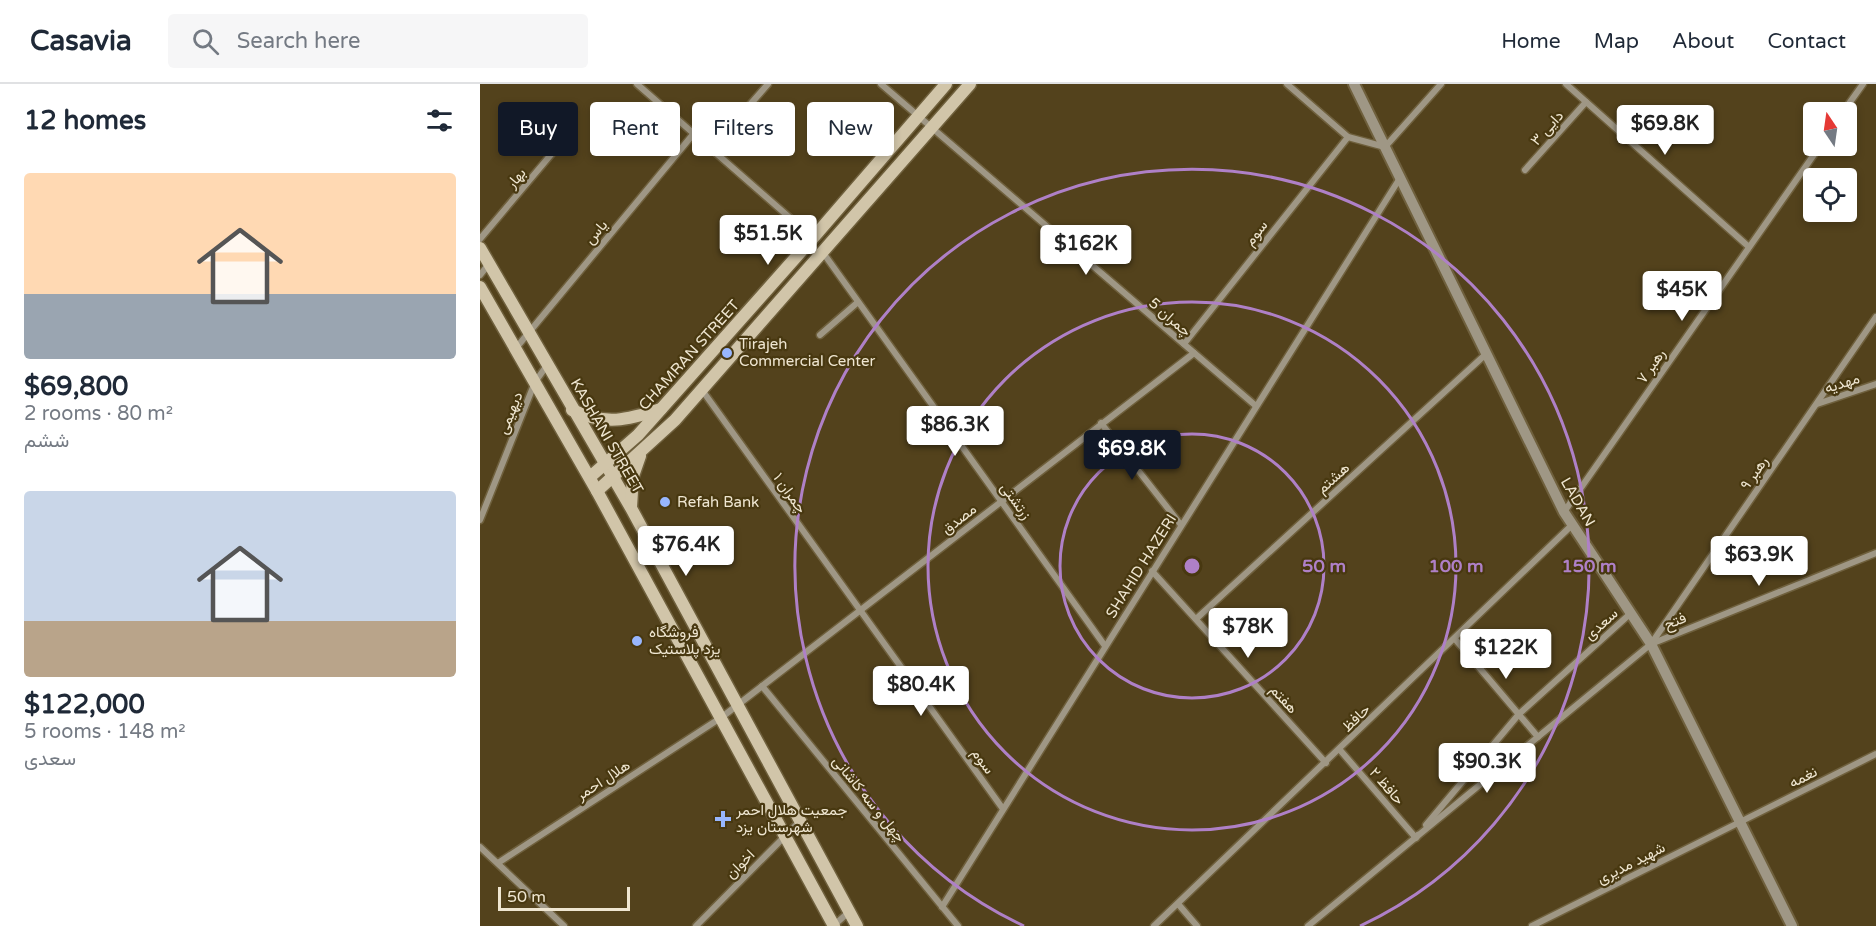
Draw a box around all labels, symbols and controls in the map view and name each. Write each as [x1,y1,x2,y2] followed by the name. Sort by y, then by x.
[168,14,588,68] search box
[30,24,132,58] text: Casavia
[189,25,222,58] icon: search
[237,28,360,54] text: Search here
[1501,29,1561,54] text: Home
[1594,29,1639,54] text: Map
[1672,29,1734,54] text: About
[1767,29,1846,54] text: Contact
[498,102,578,156] chip: Buy
[590,102,680,156] chip: Rent
[692,102,795,156] chip: Filters
[807,102,894,156] chip: New
[1803,102,1857,156] north arrow
[1803,102,1857,222] map controls
[423,104,456,137] icon: filters
[24,105,146,136] text: 12 homes
[1616,105,1714,156] pin: $69.8K
[1527,107,1568,150] street label: دایی ۳
[1631,112,1699,136] text: $69.8K
[502,164,530,193] street label: بهار
[1803,168,1857,222] button: locate
[186,212,294,320] icon: home
[719,215,817,266] pin: $51.5K
[581,216,612,249] street label: یاس
[1240,217,1272,250] street label: سوم
[734,222,802,246] text: $51.5K
[1044,225,1128,276] pin: $162K
[1054,232,1118,256] text: $162K
[1646,271,1718,322] pin: $45K
[1657,278,1707,302] text: $45K
[1144,294,1195,341] street label: چمران 5
[635,296,743,414] street label: CHAMRAN STREET
[739,335,875,370] place label: Tirajeh Commercial Center
[1633,345,1669,387] street label: رهبر ۷
[720,346,734,360] marker: Tirajeh Commercial Center
[1822,369,1862,397] street label: مهدیه
[24,371,128,402] text: $69,800
[567,375,647,497] street label: KASHANI STREET
[493,389,528,437] street label: دیهیمی
[24,402,173,426] text: 2 rooms · 80 m²
[906,406,1004,457] pin: $86.3K
[921,413,989,437] text: $86.3K
[24,429,69,453] text: ششم
[1083,430,1181,481] pin: $69.8K
[1098,437,1166,461] text: $69.8K
[1736,453,1772,493] street label: رهبر ۹
[1313,459,1354,498] street label: هشتم
[769,469,811,517] street label: چمران ۱
[1557,474,1599,530] street label: LADAN
[996,479,1035,524] street label: زرتشتی
[677,493,759,511] place label: Refah Bank
[658,495,672,509] marker: Refah Bank
[938,500,980,538] street label: مصدق
[1102,511,1180,621] street label: SHAHID HAZERI
[637,526,735,577] pin: $76.4K
[186,530,294,638] icon: home
[652,533,720,557] text: $76.4K
[1710,536,1808,587] pin: $63.9K
[1725,543,1793,567] text: $63.9K
[1302,555,1346,577] text: 50 m
[1428,555,1484,577] text: 100 m
[1561,555,1617,577] text: 150 m
[1182,556,1202,576] centre of rings
[1580,604,1622,644] street label: سعدی
[1212,608,1284,659] pin: $78K
[1661,608,1690,635] street label: فتح
[1223,615,1273,639] text: $78K
[649,623,720,659] place label: فروشگاه یزد پلاستیک
[1464,629,1548,680] pin: $122K
[630,634,644,648] marker: فروشگاه یزد پلاستیک
[1474,636,1538,660] text: $122K
[872,666,970,717] pin: $80.4K
[887,673,955,697] text: $80.4K
[1266,681,1302,718] street label: هفتم
[24,689,145,720] text: $122,000
[1338,700,1374,736] street label: حافظ
[24,720,186,744] text: 5 rooms · 148 m²
[1438,743,1536,794] pin: $90.3K
[967,745,998,778] street label: سوم
[24,747,76,771] text: سعدی
[1453,750,1521,774] text: $90.3K
[828,752,909,846] street label: چهل و سه کاشانی
[572,756,633,805] street label: هلال احمر
[1786,762,1820,792] street label: نغمه
[1366,763,1408,809] street label: حافظ ۲
[735,801,847,836] place label: جمعیت هلال احمر شهرستان یزد
[714,810,732,828] marker: جمعیت هلال احمر شهرستان یزد
[1594,838,1669,889] street label: شهید مدیری
[722,846,758,882] street label: اخوان
[498,884,630,912] scale bar
[507,887,546,907] text: 50 m

